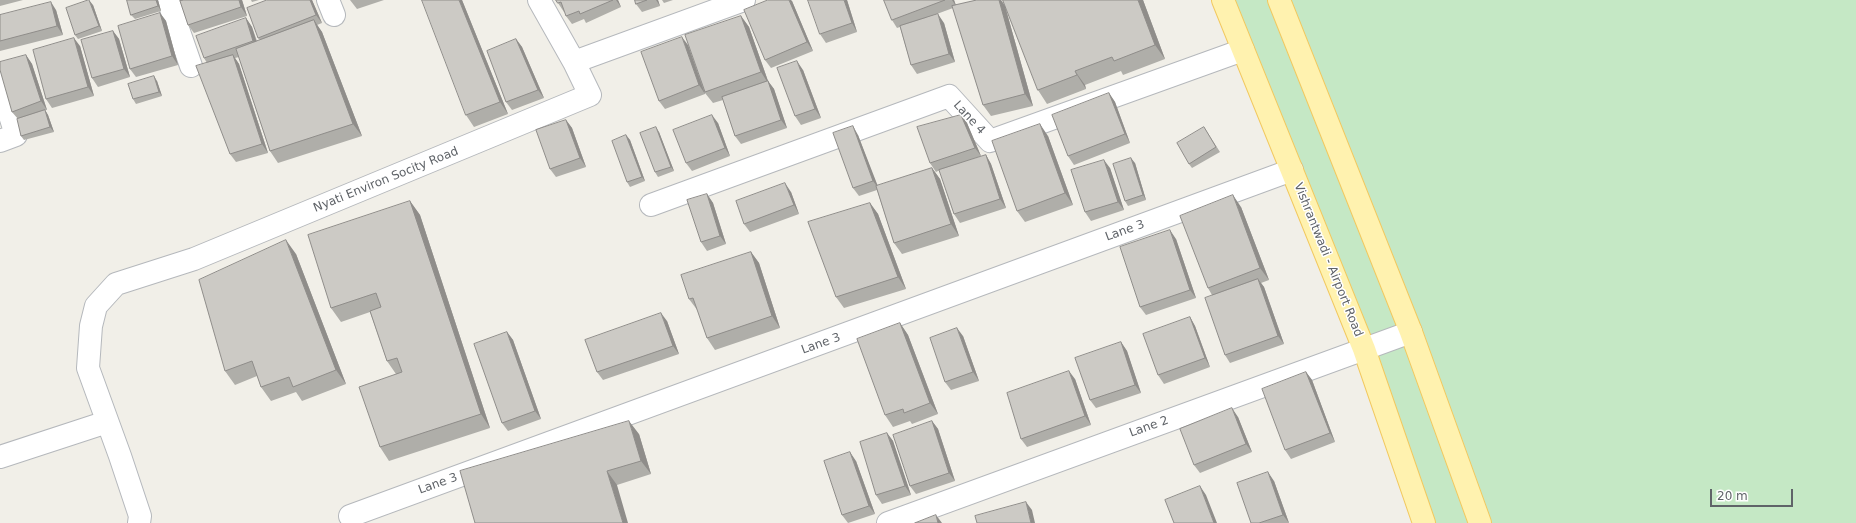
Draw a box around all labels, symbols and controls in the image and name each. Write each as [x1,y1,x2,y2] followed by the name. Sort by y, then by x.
[950,98,988,138] street label: Lane 4
[311,144,461,216] street label: Nyati Environ Socity Road
[1290,181,1366,339] street label: Vishrantwadi - Airport Road
[1104,217,1146,245] street label: Lane 3
[800,330,842,358] street label: Lane 3
[1128,413,1170,441] street label: Lane 2
[417,470,459,498] street label: Lane 3
[1712,481,1795,507] scale bar
[1717,489,1748,503] text: 20 m

